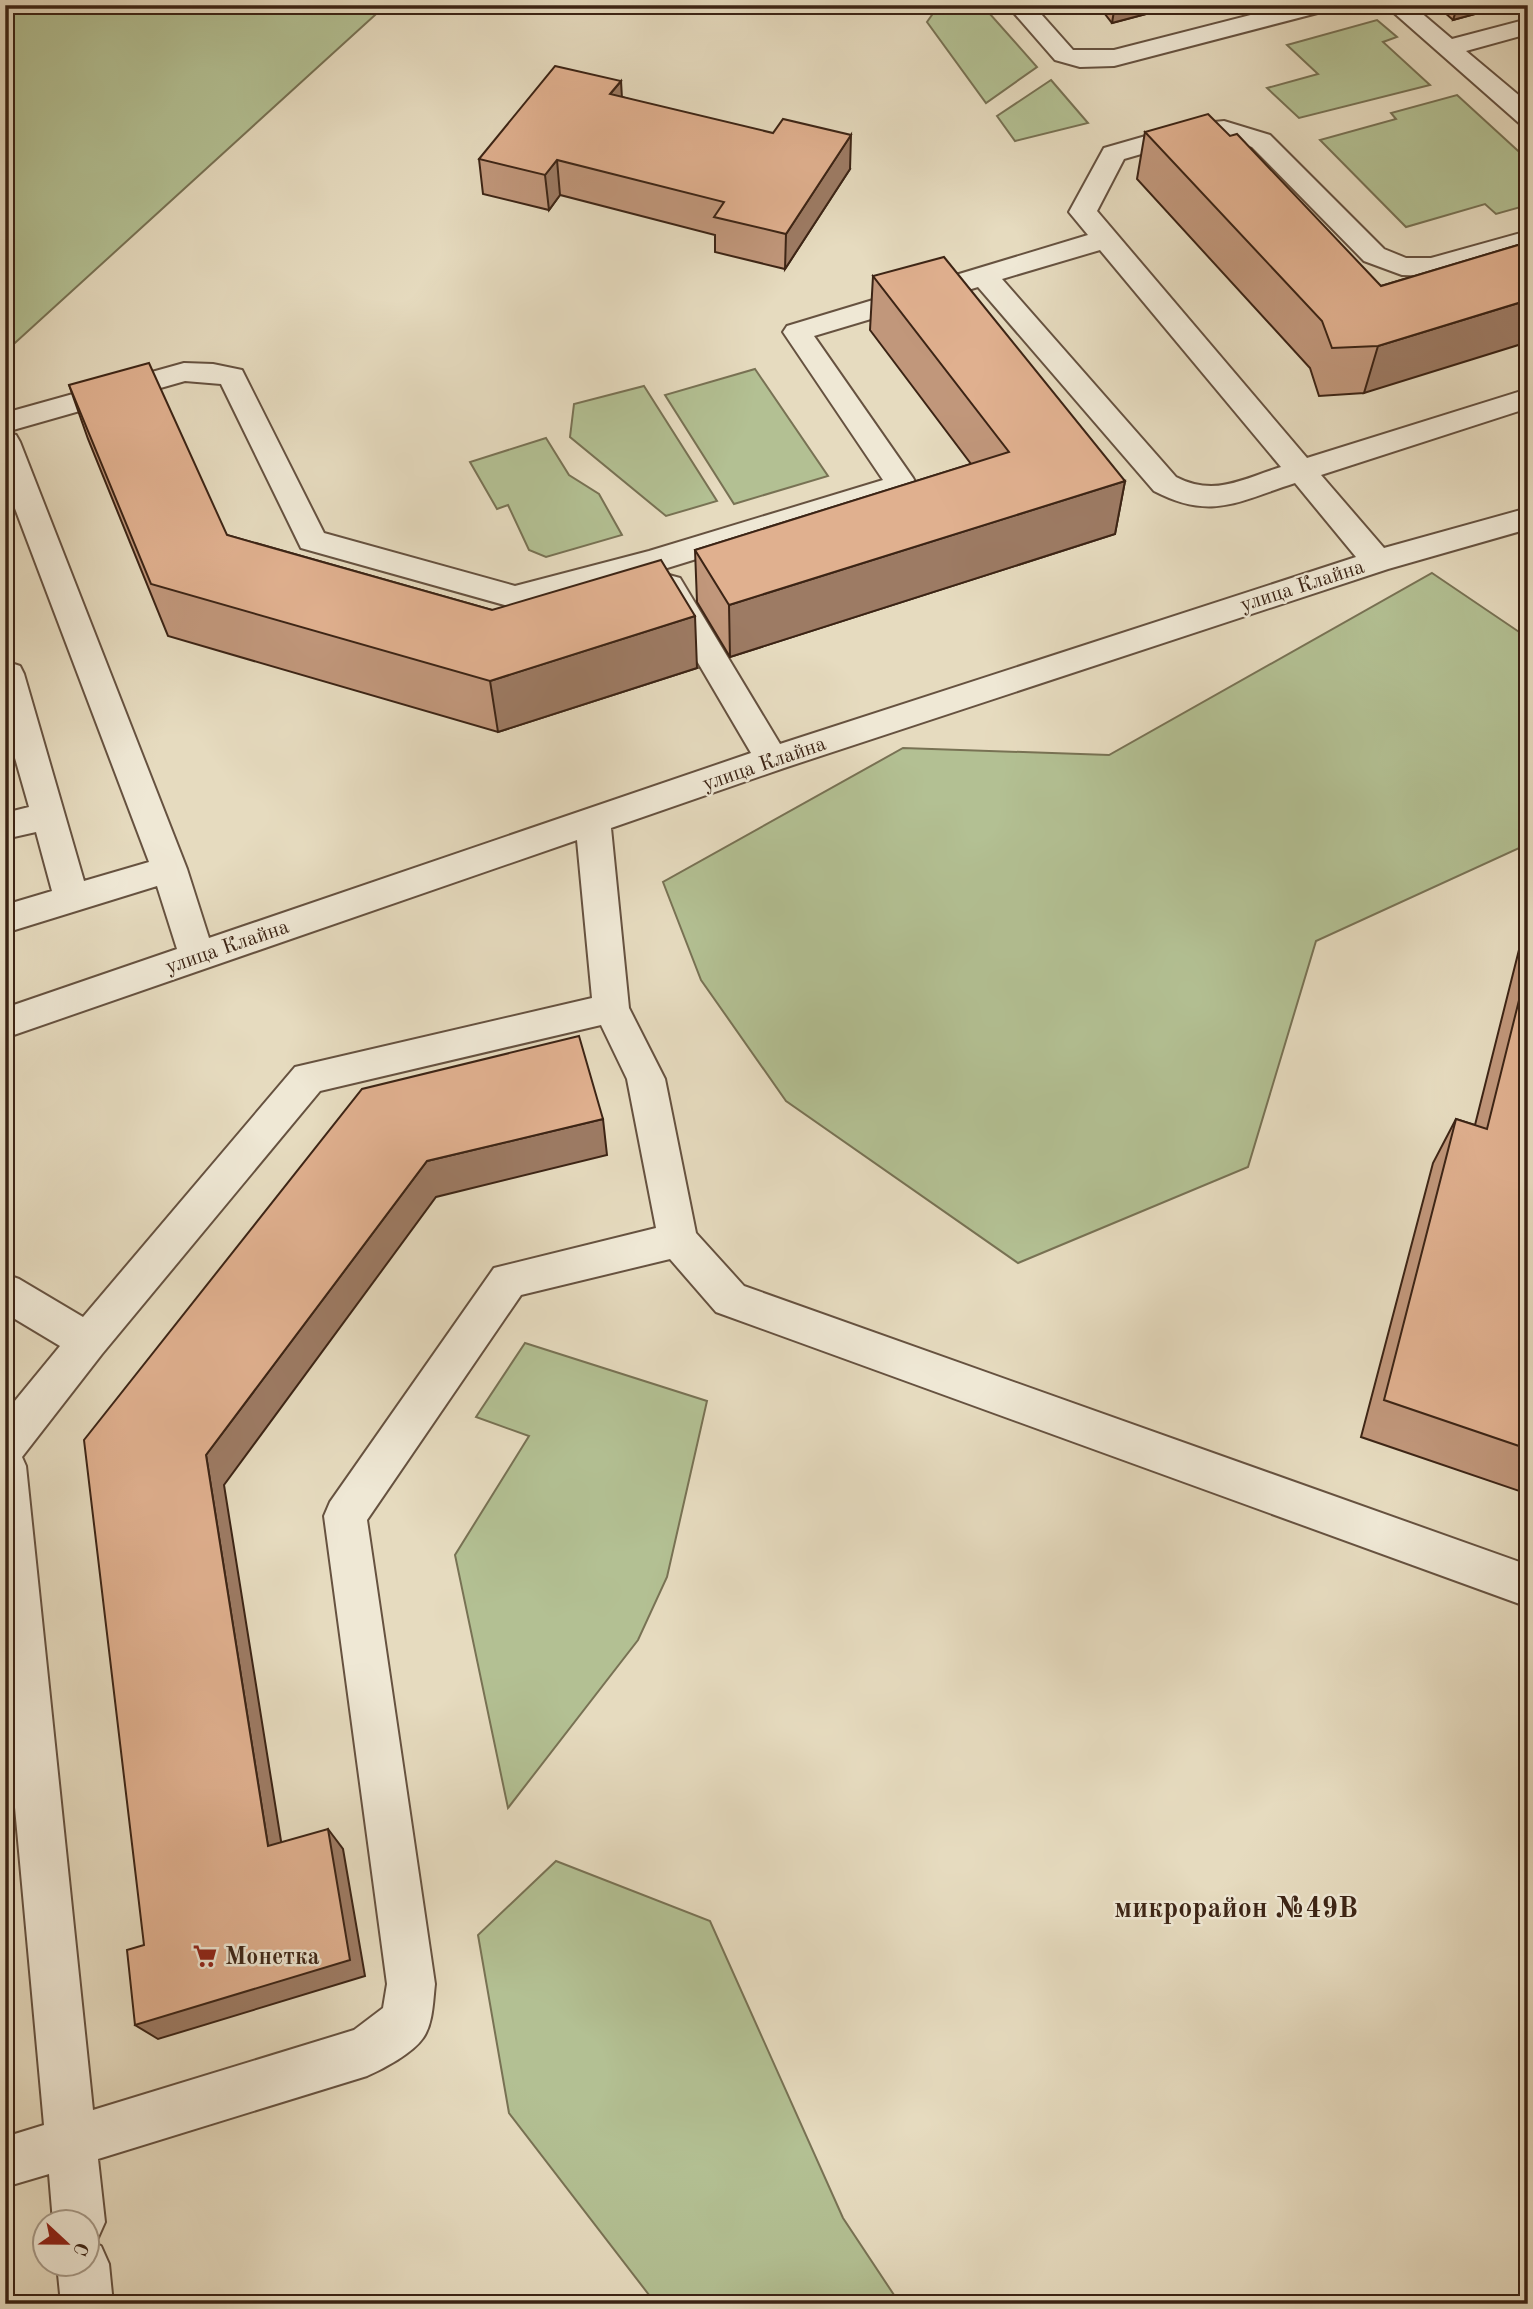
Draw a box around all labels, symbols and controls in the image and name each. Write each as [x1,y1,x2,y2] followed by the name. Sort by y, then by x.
[1238,557,1367,616] street label: улица Клайна
[700,733,829,795] street label: улица Клайна
[163,916,292,978] street label: улица Клайна
[1114,1895,1358,1924] district label: микрорайон №49В
[191,1942,219,1970] supermarket icon: Монетка
[225,1946,320,1970] place label: Монетка
[32,2208,102,2278] north arrow
[68,2239,91,2258] text: С

